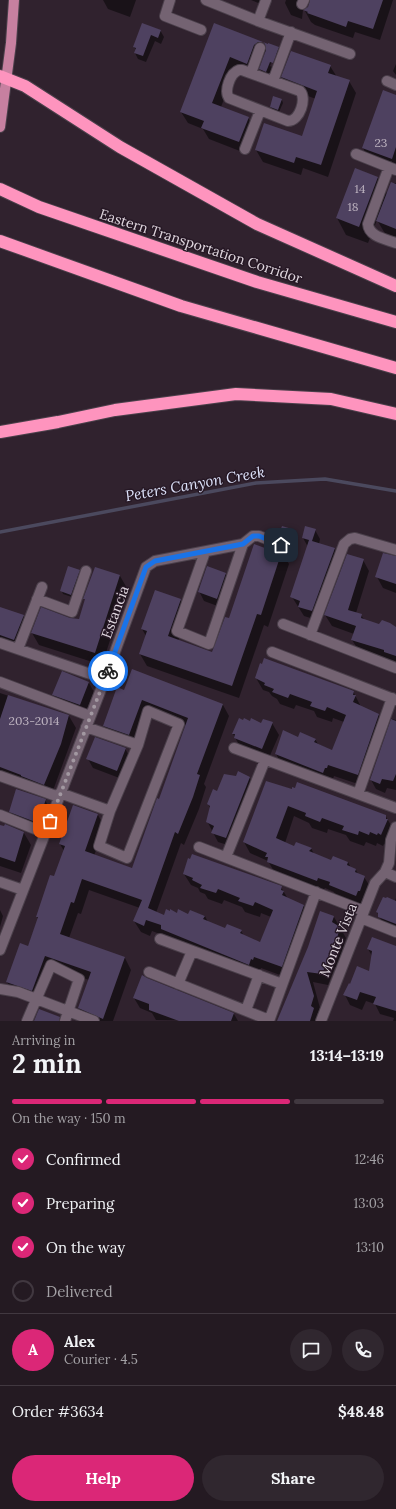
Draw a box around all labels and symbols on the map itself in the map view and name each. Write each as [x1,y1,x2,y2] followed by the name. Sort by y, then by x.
[375,135,388,150] house number: 23
[355,181,366,196] house number: 14
[347,199,359,214] house number: 18
[97,205,305,287] street label: Eastern Transportation Corridor
[124,462,266,505] water label: Peters Canyon Creek
[264,528,298,562] pin
[97,583,133,641] street label: Estancia
[88,651,128,691] courier
[9,713,60,728] house number: 203-2014
[33,804,67,838] pin
[315,900,361,980] street label: Monte Vista

